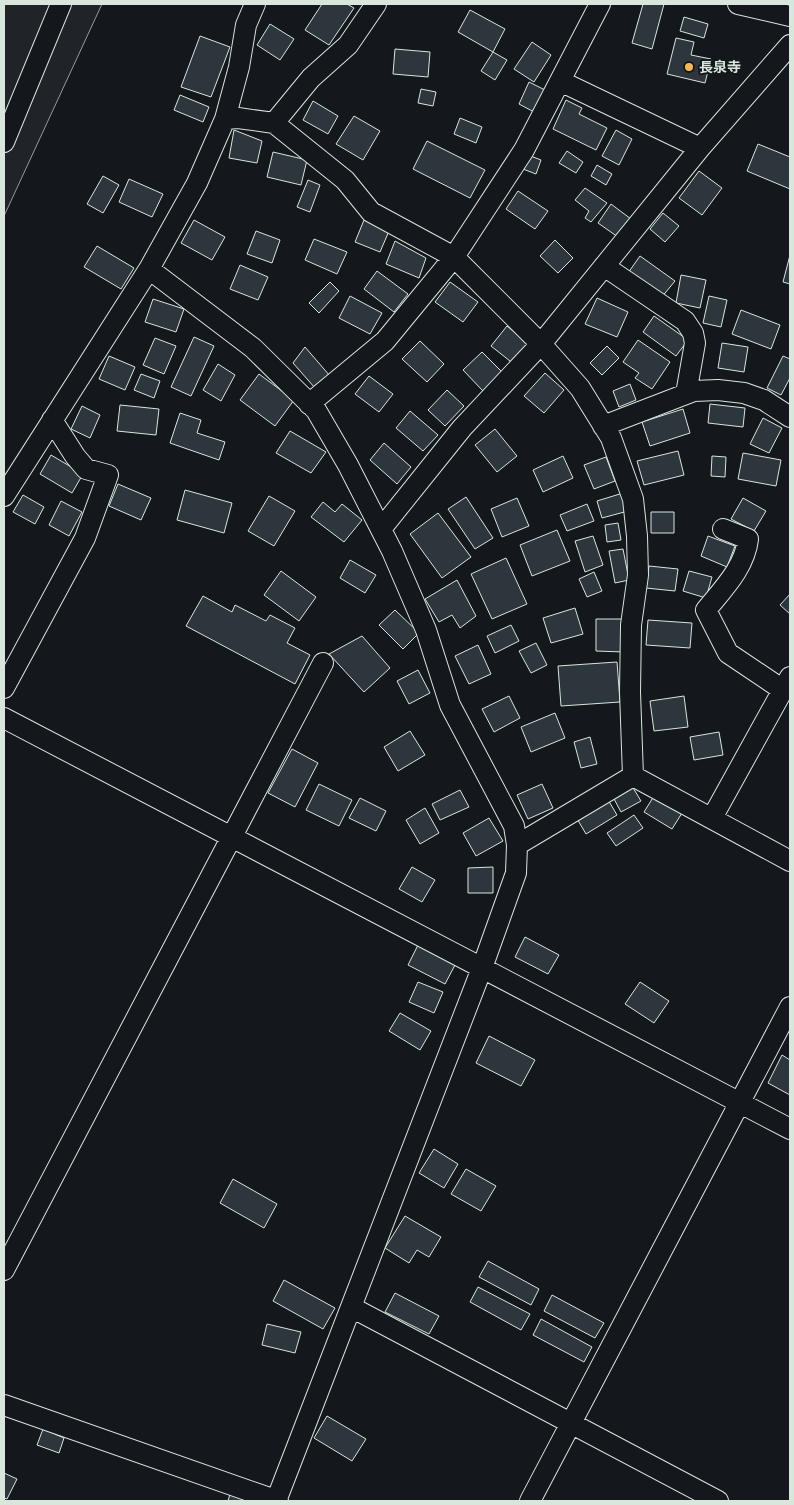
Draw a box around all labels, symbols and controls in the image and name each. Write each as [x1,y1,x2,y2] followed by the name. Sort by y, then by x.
[699,59,741,75] place label: 長泉寺
[683,61,695,73] marker: 長泉寺

